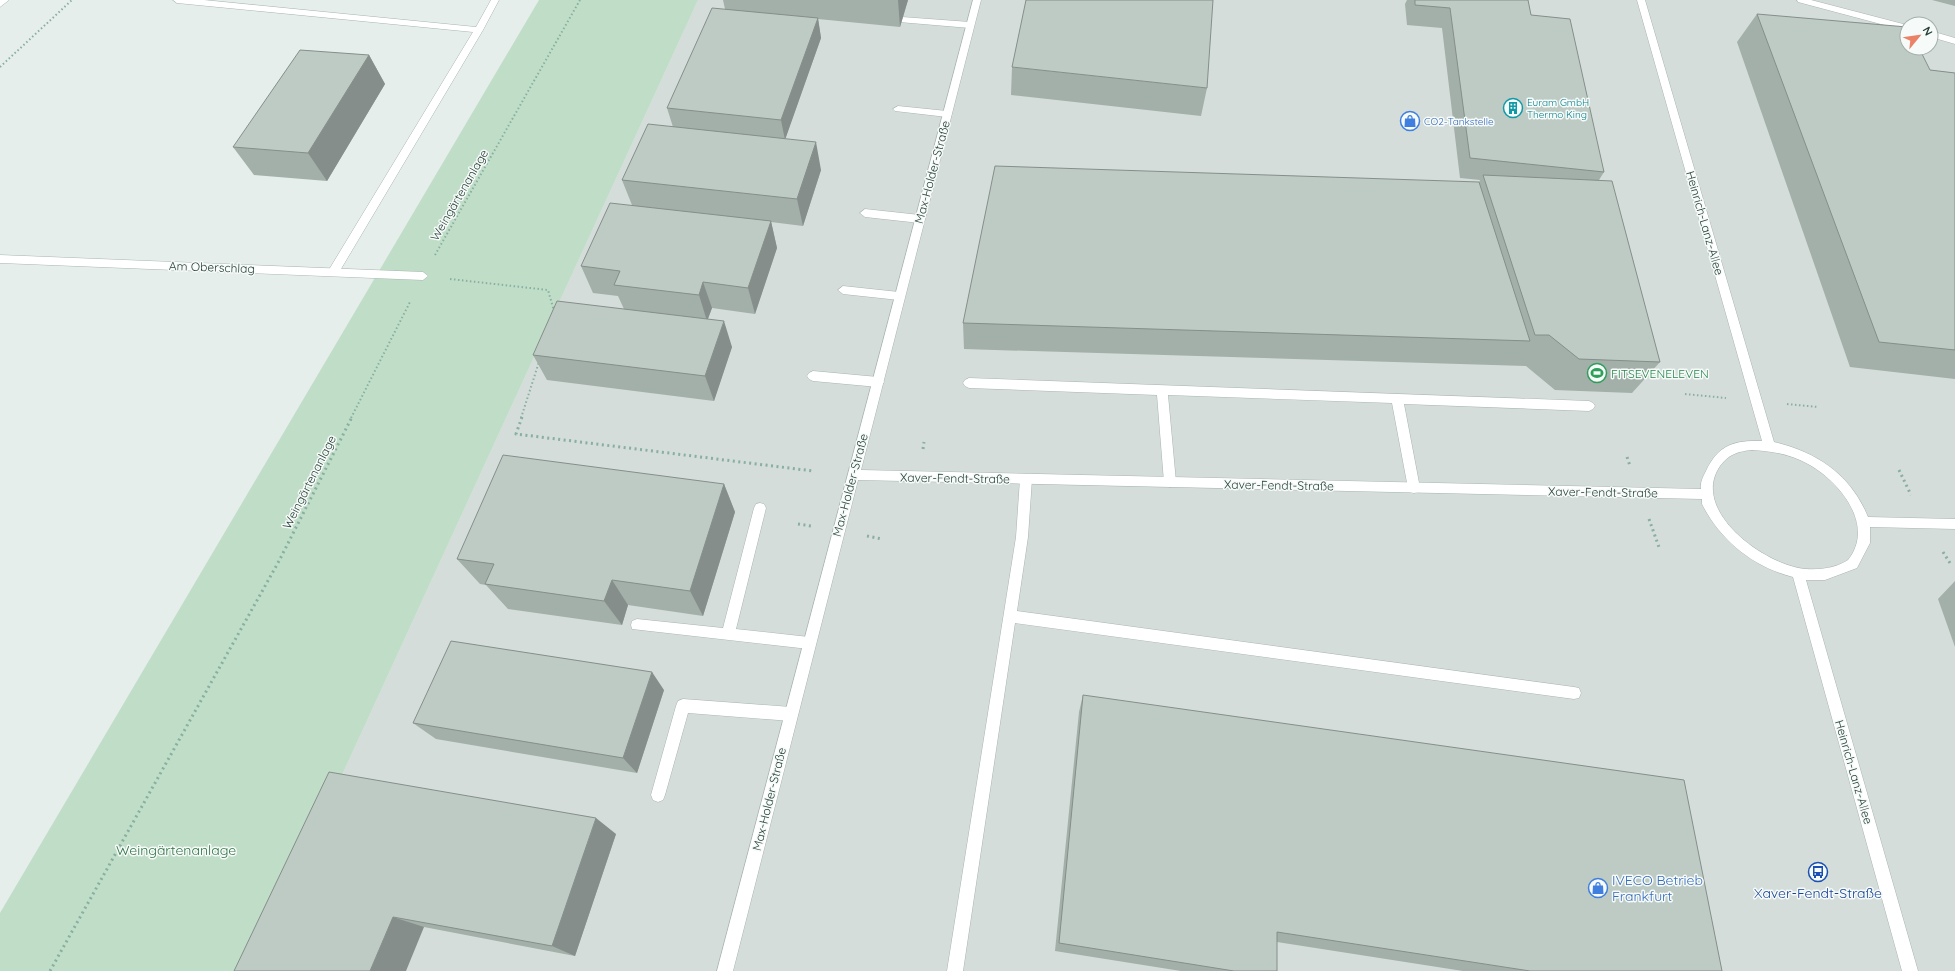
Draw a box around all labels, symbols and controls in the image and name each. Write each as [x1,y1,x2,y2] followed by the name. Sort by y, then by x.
[1899,16,1939,56] north arrow
[1920,24,1936,38] text: N
[1527,96,1589,121] place label: Euram GmbH Thermo King
[1502,97,1524,119] building icon: Euram GmbH Thermo King
[1399,110,1421,132] shop icon: CO2-Tankstelle
[1424,115,1494,128] place label: CO2-Tankstelle
[911,119,953,225] street label: Max-Holder-Straße
[427,146,491,243] street label: Weingärtenanlage
[1683,169,1727,277] street label: Heinrich-Lanz-Allee
[169,258,255,276] street label: Am Oberschlag
[1586,362,1608,384] sports icon: FITSEVENELEVEN
[1611,366,1709,381] place label: FITSEVENELEVEN
[829,432,871,538] street label: Max-Holder-Straße
[279,433,339,531] street label: Weingärtenanlage
[900,470,1010,486] street label: Xaver-Fendt-Straße
[1224,477,1334,493] street label: Xaver-Fendt-Straße
[1548,484,1658,500] street label: Xaver-Fendt-Straße
[1832,718,1876,826] street label: Heinrich-Lanz-Allee
[749,745,789,852] street label: Max-Holder-Straße
[116,841,236,859] park label: Weingärtenanlage
[1807,861,1829,883] bus stop icon: Xaver-Fendt-Straße
[1612,871,1703,905] place label: IVECO Betrieb Frankfurt
[1587,877,1609,899] shop icon: IVECO Betrieb Frankfurt
[1754,884,1882,902] place label: Xaver-Fendt-Straße

